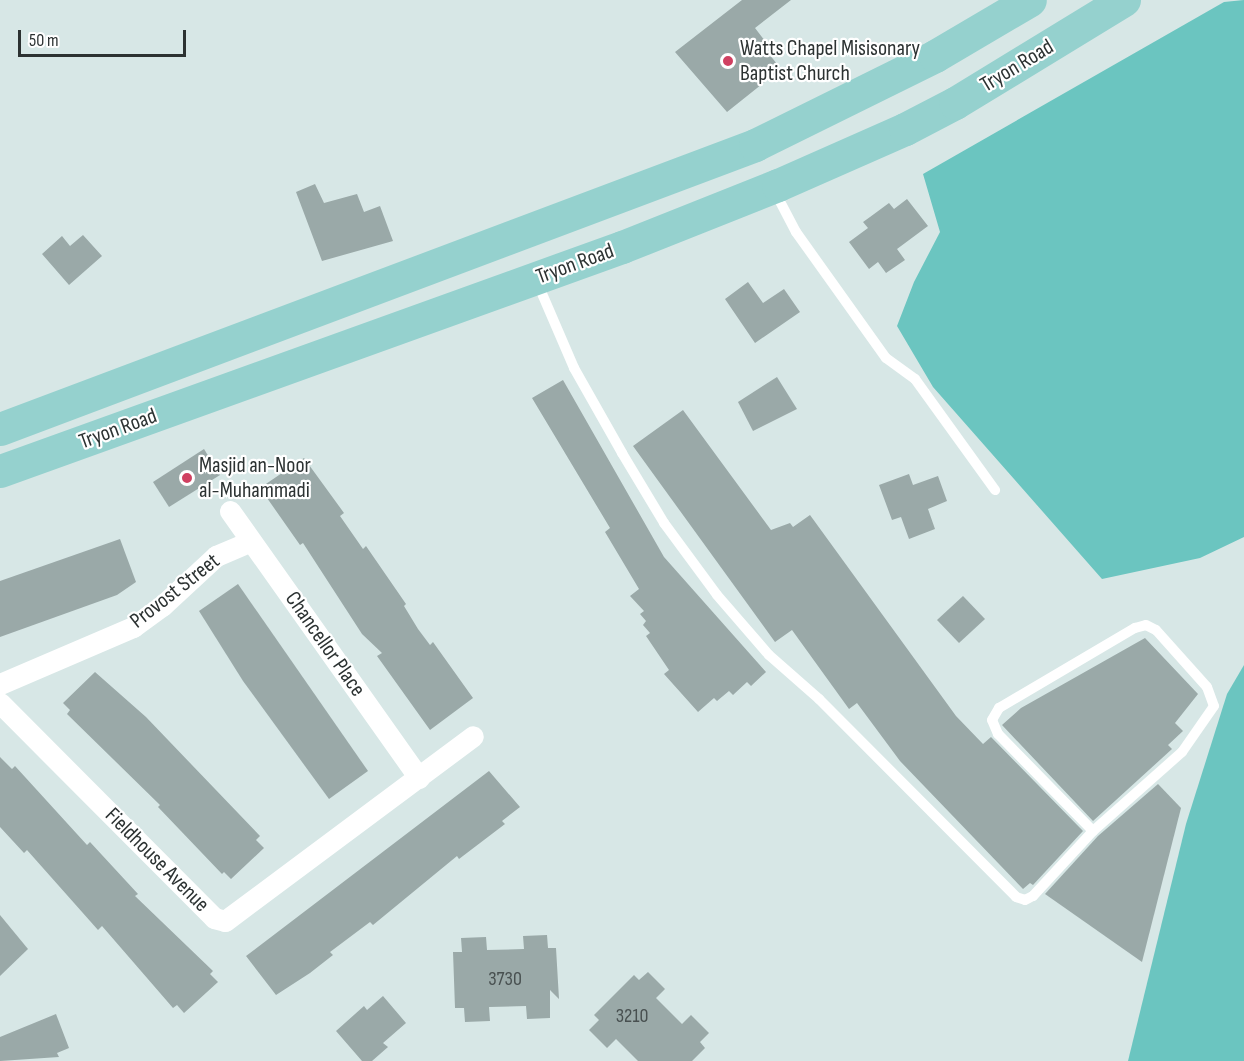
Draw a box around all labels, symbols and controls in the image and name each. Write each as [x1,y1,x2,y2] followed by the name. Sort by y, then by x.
[21,18,189,56] scale bar
[29,30,59,51] text: 50 m
[976,34,1058,98] street label: Tryon Road
[740,35,920,86] place label: Watts Chapel Misisonary Baptist Church
[721,54,735,68] marker: Watts Chapel Misisonary Baptist Church
[533,238,617,290] street label: Tryon Road
[76,403,160,455] street label: Tryon Road
[199,452,311,504] place label: Masjid an-Noor al-Muhammadi
[180,471,194,485] marker: Masjid an-Noor al-Muhammadi
[125,548,225,634] street label: Provost Street
[279,586,371,702] street label: Chancellor Place
[99,802,215,918] street label: Fieldhouse Avenue
[488,967,522,991] house number: 3730
[616,1004,648,1028] house number: 3210

